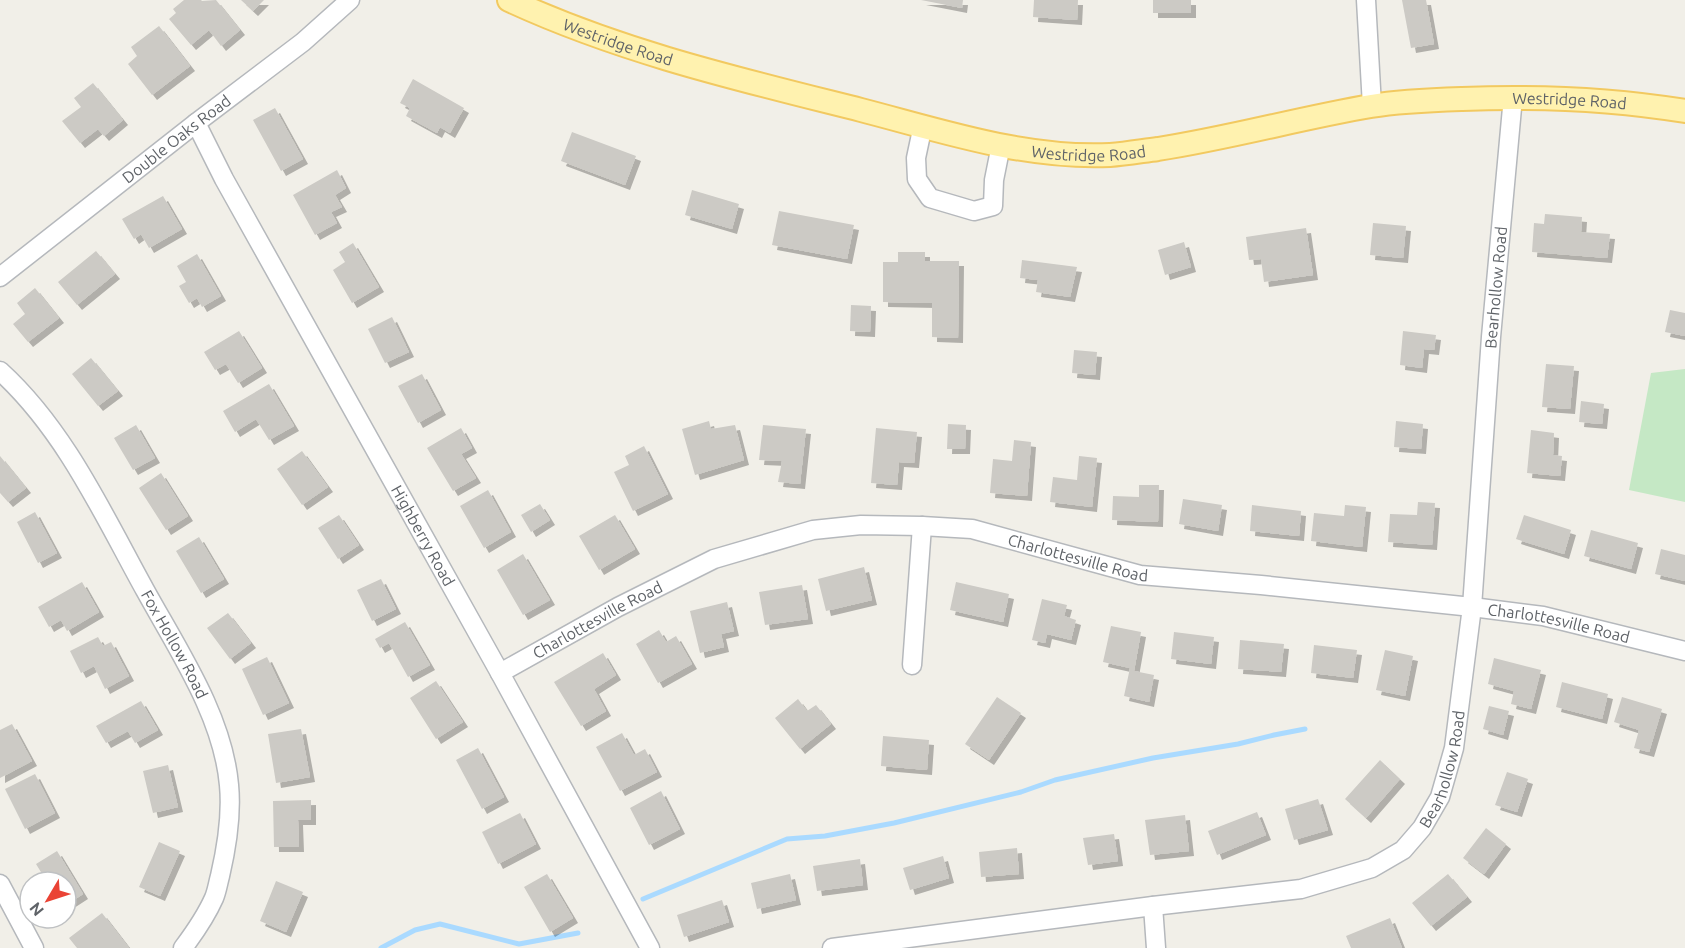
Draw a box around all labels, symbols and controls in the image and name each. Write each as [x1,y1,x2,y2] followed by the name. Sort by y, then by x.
[561,15,675,69] street label: Westridge Road
[1512,89,1627,112] street label: Westridge Road
[119,91,234,187] street label: Double Oaks Road
[1030,142,1147,164] street label: Westridge Road
[1481,226,1510,349] street label: Bearhollow Road
[388,482,458,589] street label: Highberry Road
[1006,530,1149,585] street label: Charlottesville Road
[529,577,665,662] street label: Charlottesville Road
[138,587,212,701] street label: Fox Hollow Road
[1487,600,1632,646] street label: Charlottesville Road
[1415,709,1468,831] street label: Bearhollow Road
[18,870,78,930] north arrow
[26,899,47,920] text: N

